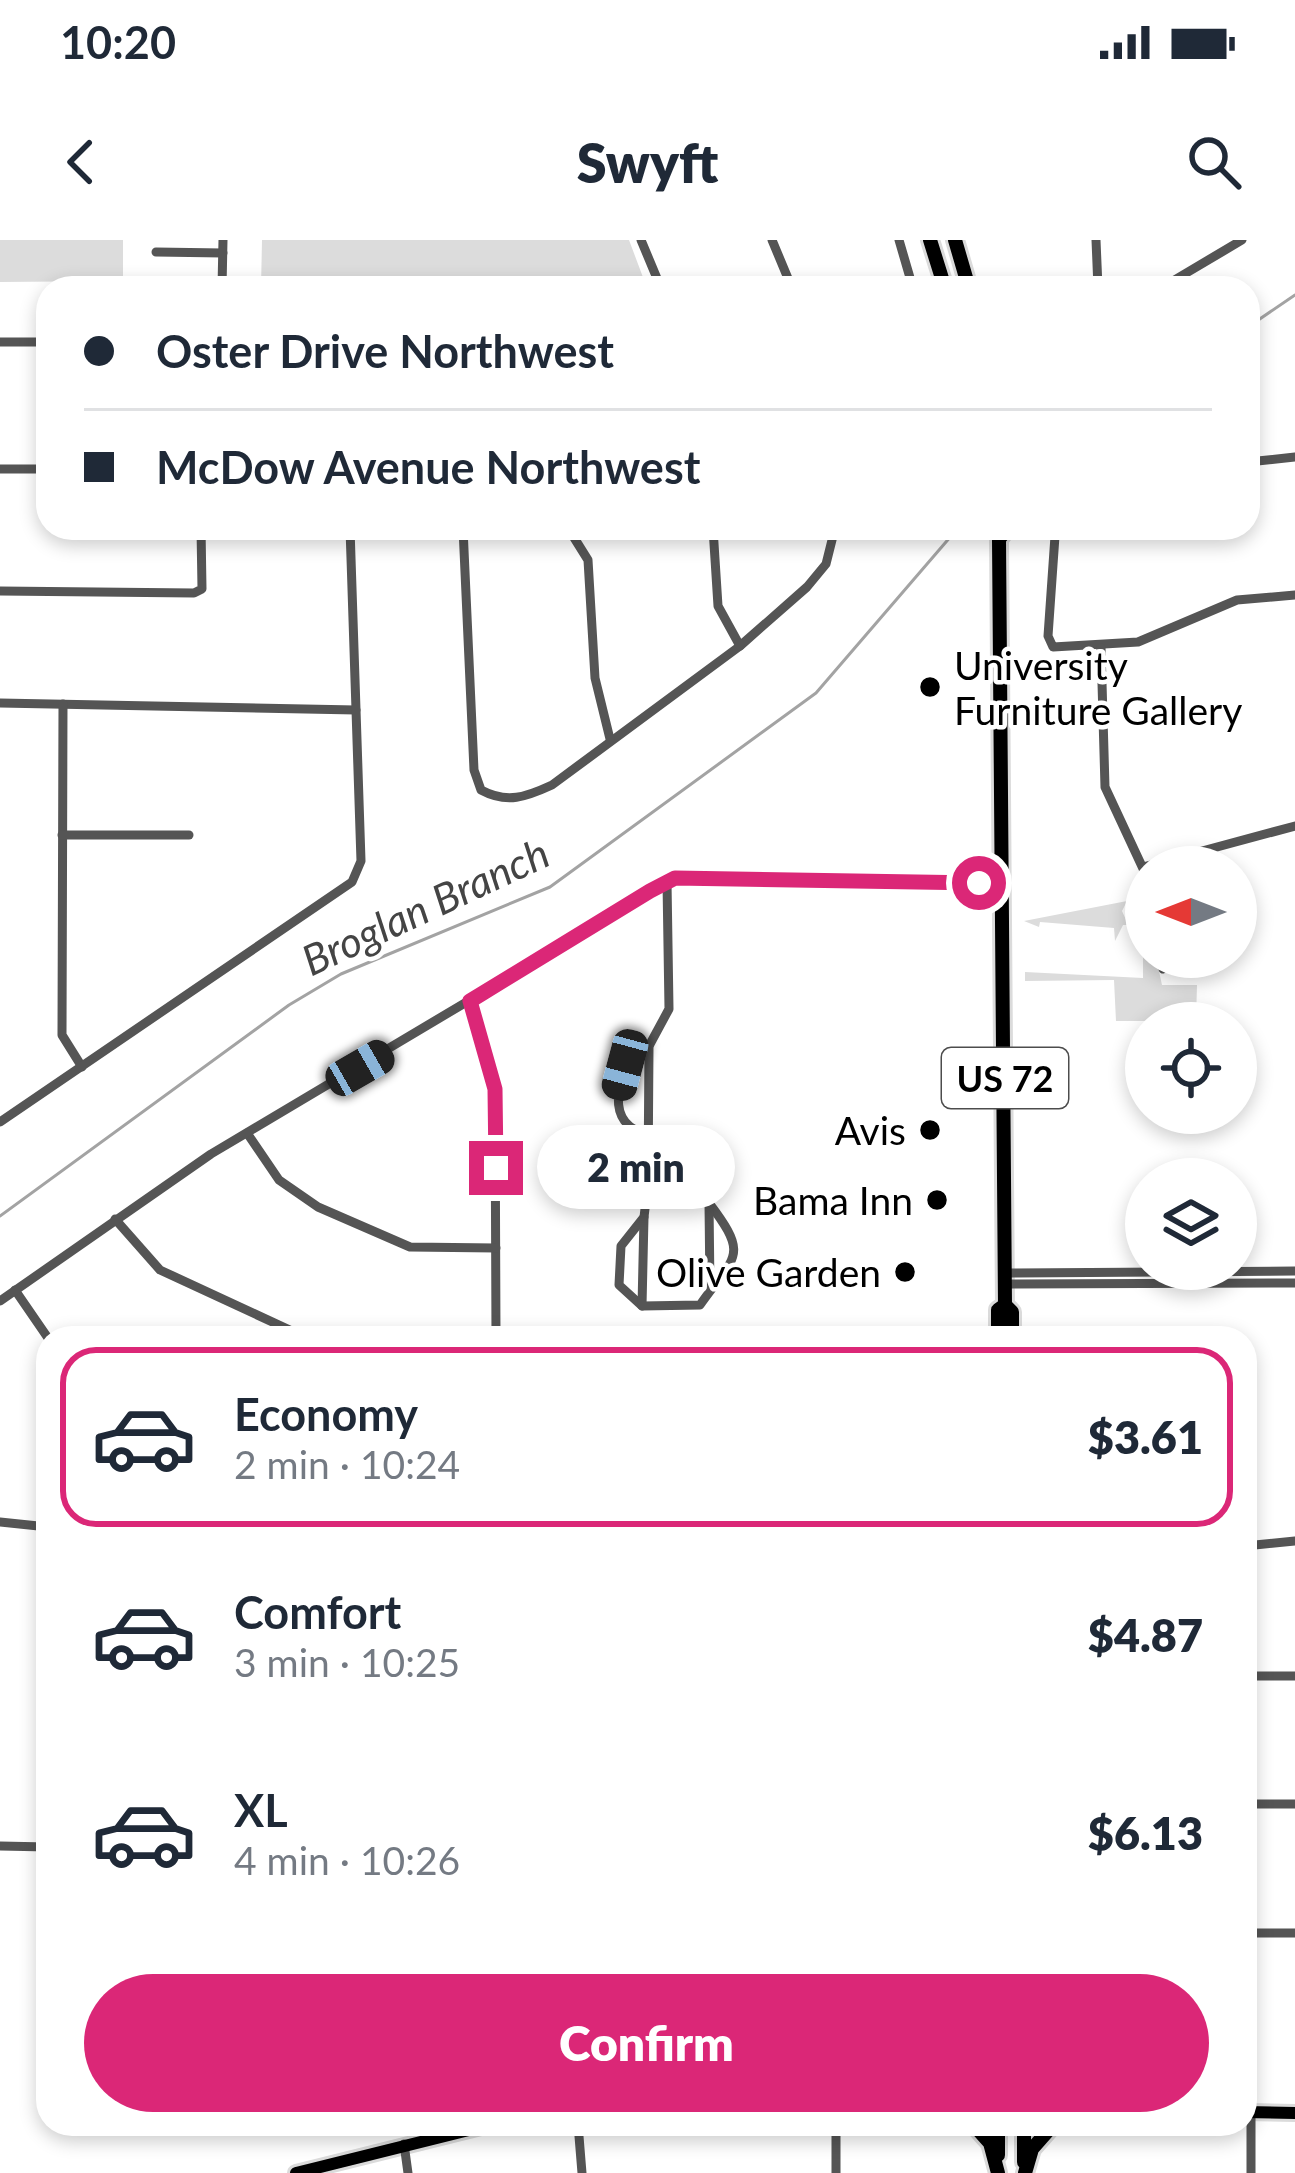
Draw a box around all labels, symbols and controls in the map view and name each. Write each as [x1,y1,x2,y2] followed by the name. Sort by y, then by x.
[60,15,176,69] text: 10:20
[48,129,114,195] icon: back
[1181,129,1247,195] icon: search
[577,130,718,195] text: Swyft
[156,324,614,378] text: Oster Drive Northwest
[156,440,700,494] text: McDow Avenue Northwest
[954,642,1242,733] place label: University Furniture Gallery
[917,674,943,700] marker: University Furniture Gallery
[294,827,556,985] water label: Broglan Branch
[1125,846,1257,978] north arrow
[1125,846,1257,1290] map controls
[952,856,1006,910] route start
[1125,1002,1257,1134] button: locate
[598,1026,652,1104] car
[320,1034,400,1102] car
[942,1048,1068,1108] road number: US 72
[835,1107,906,1153] place label: Avis
[917,1117,943,1143] marker: Avis
[538,1126,736,1210] callout: 2 min
[469,1141,523,1195] route end
[587,1144,685,1190] text: 2 min
[1125,1158,1257,1290] button: layers
[753,1177,913,1223] place label: Bama Inn
[924,1187,950,1213] marker: Bama Inn
[656,1249,881,1295] place label: Olive Garden
[892,1259,918,1285] marker: Olive Garden
[90,1383,198,1491] icon: car
[234,1387,418,1441] text: Economy
[1088,1410,1203,1464] text: $3.61
[234,1441,460,1487] text: 2 min · 10:24
[90,1581,198,1689] icon: car
[234,1585,401,1639] text: Comfort
[1088,1608,1203,1662] text: $4.87
[234,1639,460,1685] text: 3 min · 10:25
[90,1779,198,1887] icon: car
[234,1783,288,1837] text: XL
[1088,1806,1203,1860] text: $6.13
[234,1837,460,1883] text: 4 min · 10:26
[84,1974,1209,2112] button: Confirm

